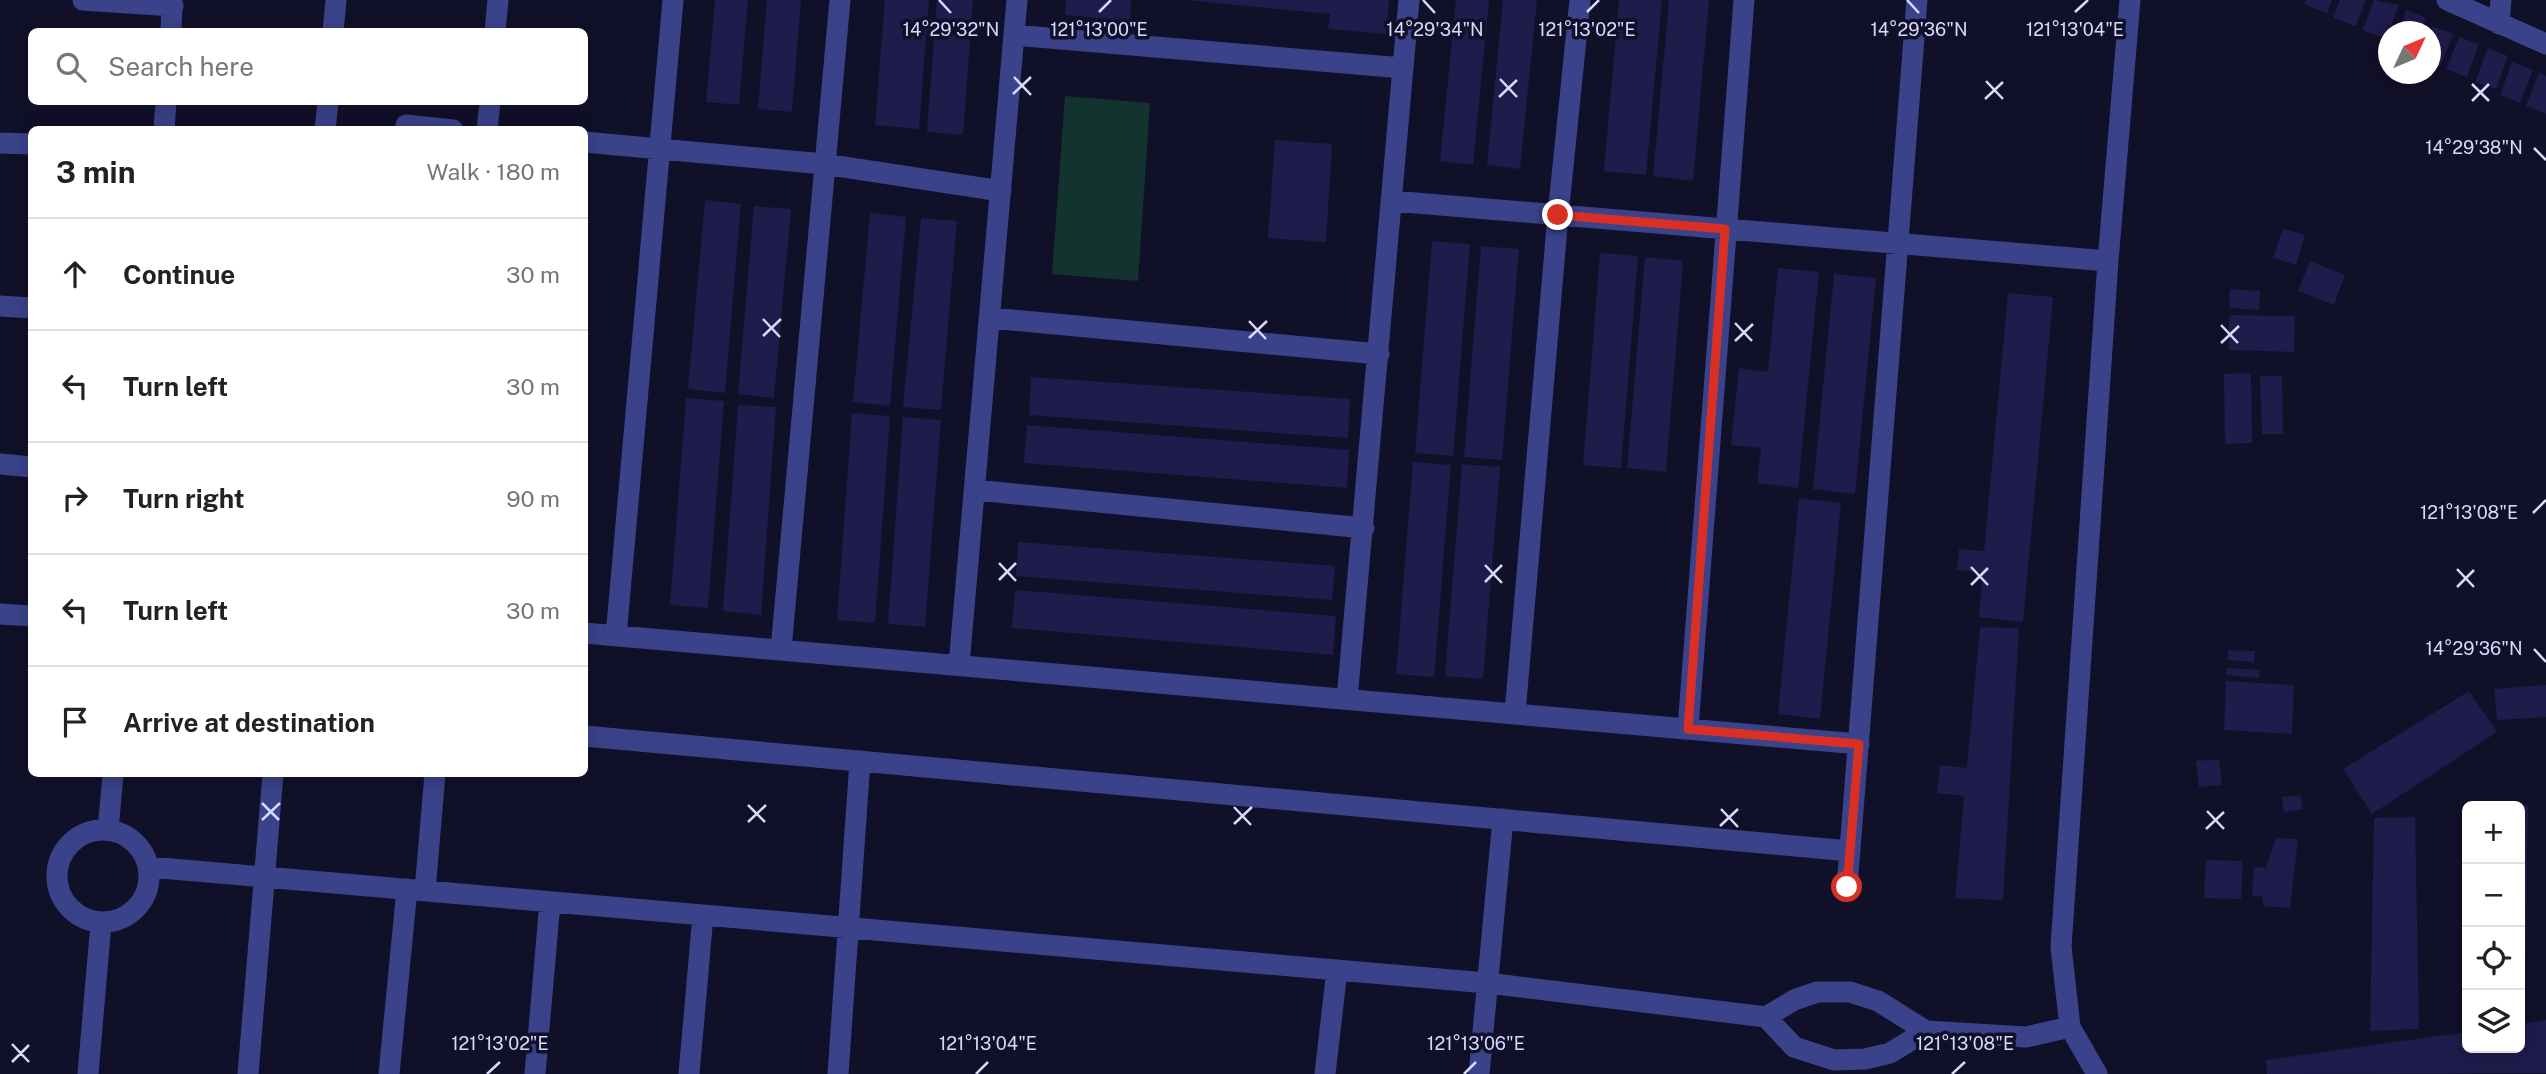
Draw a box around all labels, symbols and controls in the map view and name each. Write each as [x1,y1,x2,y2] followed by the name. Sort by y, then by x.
[903,19,999,40] text: 14°29'32"N
[1050,19,1148,40] text: 121°13'00"E
[1386,19,1484,40] text: 14°29'34"N
[1538,19,1636,40] text: 121°13'02"E
[1870,19,1968,40] text: 14°29'36"N
[2026,19,2124,40] text: 121°13'04"E
[2378,21,2441,84] north arrow
[28,28,588,105] search box
[52,48,90,86] icon: search
[108,51,254,82] text: Search here
[2425,137,2523,158] text: 14°29'38"N
[56,154,135,190] text: 3 min
[427,158,560,185] text: Walk · 180 m
[1542,199,1573,230] route end
[56,255,94,293] icon: ahead
[123,259,235,290] text: Continue
[506,261,560,288] text: 30 m
[56,367,94,405] icon: left
[123,371,228,402] text: Turn left
[506,373,560,400] text: 30 m
[56,479,94,517] icon: right
[123,483,245,514] text: Turn right
[506,485,560,512] text: 90 m
[2420,502,2518,523] text: 121°13'08"E
[56,591,94,629] icon: left
[123,595,228,626] text: Turn left
[506,597,560,624] text: 30 m
[2425,638,2523,659] text: 14°29'36"N
[56,703,94,741] icon: arrive
[123,707,375,738] text: Arrive at destination
[2462,801,2525,1053] map controls
[2462,801,2525,864] button: +
[2462,864,2525,927] button: −
[1831,871,1862,902] route start
[2462,927,2525,990] button: locate
[2462,990,2525,1053] button: layers
[451,1033,549,1054] text: 121°13'02"E
[939,1033,1037,1054] text: 121°13'04"E
[1427,1033,1525,1054] text: 121°13'06"E
[1916,1033,2014,1054] text: 121°13'08"E

